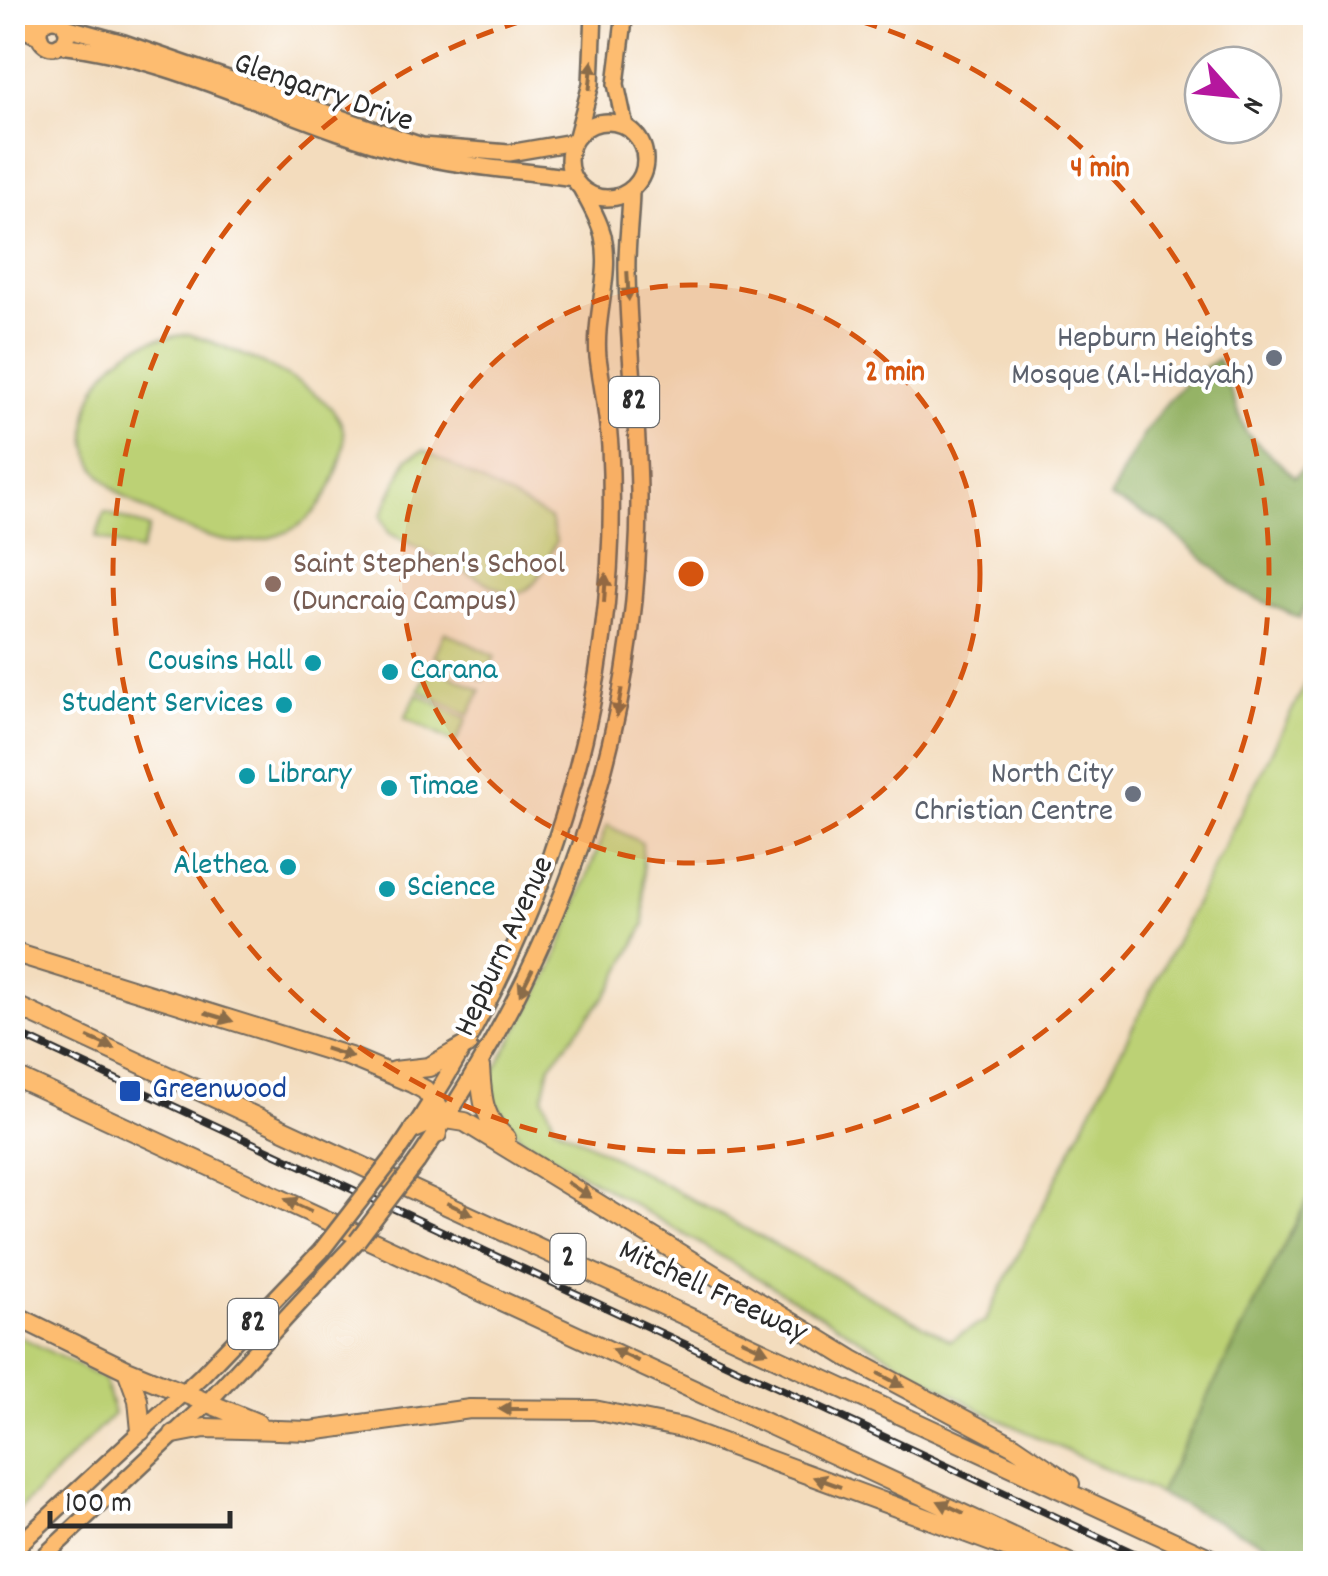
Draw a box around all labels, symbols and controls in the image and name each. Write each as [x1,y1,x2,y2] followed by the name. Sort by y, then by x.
[227,42,419,146] street label: Glengarry Drive
[1183,45,1283,145] north arrow
[583,59,599,91] one-way arrow
[1230,89,1272,119] text: N
[1070,149,1130,192] text: 4 min
[620,271,636,303] one-way arrow
[1011,317,1254,400] place label: Hepburn Heights Mosque (Al-Hidayah)
[1263,347,1285,369] marker: Hepburn Heights Mosque (Al-Hidayah)
[865,353,925,396] text: 2 min
[609,377,659,427] road number: 82
[293,543,565,626] place label: Saint Stephen's School (Duncraig Campus)
[673,556,709,592] centre of rings
[598,571,614,603] one-way arrow
[262,573,284,595] marker: Saint Stephen's School (Duncraig Campus)
[148,640,293,686] place label: Cousins Hall
[410,649,498,695] place label: Carana
[302,652,324,674] marker: Cousins Hall
[379,661,401,683] marker: Carana
[62,682,264,728] place label: Student Services
[611,687,626,719] one-way arrow
[273,694,295,716] marker: Student Services
[267,753,353,799] place label: Library
[914,753,1114,836] place label: North City Christian Centre
[236,765,258,787] marker: Library
[409,765,479,811] place label: Timae
[378,777,400,799] marker: Timae
[1122,783,1144,805] marker: North City Christian Centre
[173,844,269,890] place label: Alethea
[444,849,568,1045] street label: Hepburn Avenue
[277,856,299,878] marker: Alethea
[407,866,496,912] place label: Science
[376,878,398,900] marker: Science
[518,967,535,996] one-way arrow
[205,1010,235,1025] one-way arrow
[87,1035,116,1052] one-way arrow
[324,1047,354,1062] one-way arrow
[152,1068,287,1114] place label: Greenwood
[117,1078,143,1104] marker: Greenwood
[565,1180,593,1198] one-way arrow
[283,1196,312,1213] one-way arrow
[446,1201,475,1218] one-way arrow
[610,1229,815,1357] street label: Mitchell Freeway
[550,1234,586,1284] road number: 2
[228,1299,278,1349] road number: 82
[741,1337,770,1354] one-way arrow
[610,1347,640,1363] one-way arrow
[877,1372,906,1389] one-way arrow
[497,1401,529,1417] one-way arrow
[50,1466,230,1528] scale bar
[812,1473,842,1489] one-way arrow
[65,1484,132,1527] text: 100 m
[936,1499,965,1516] one-way arrow

